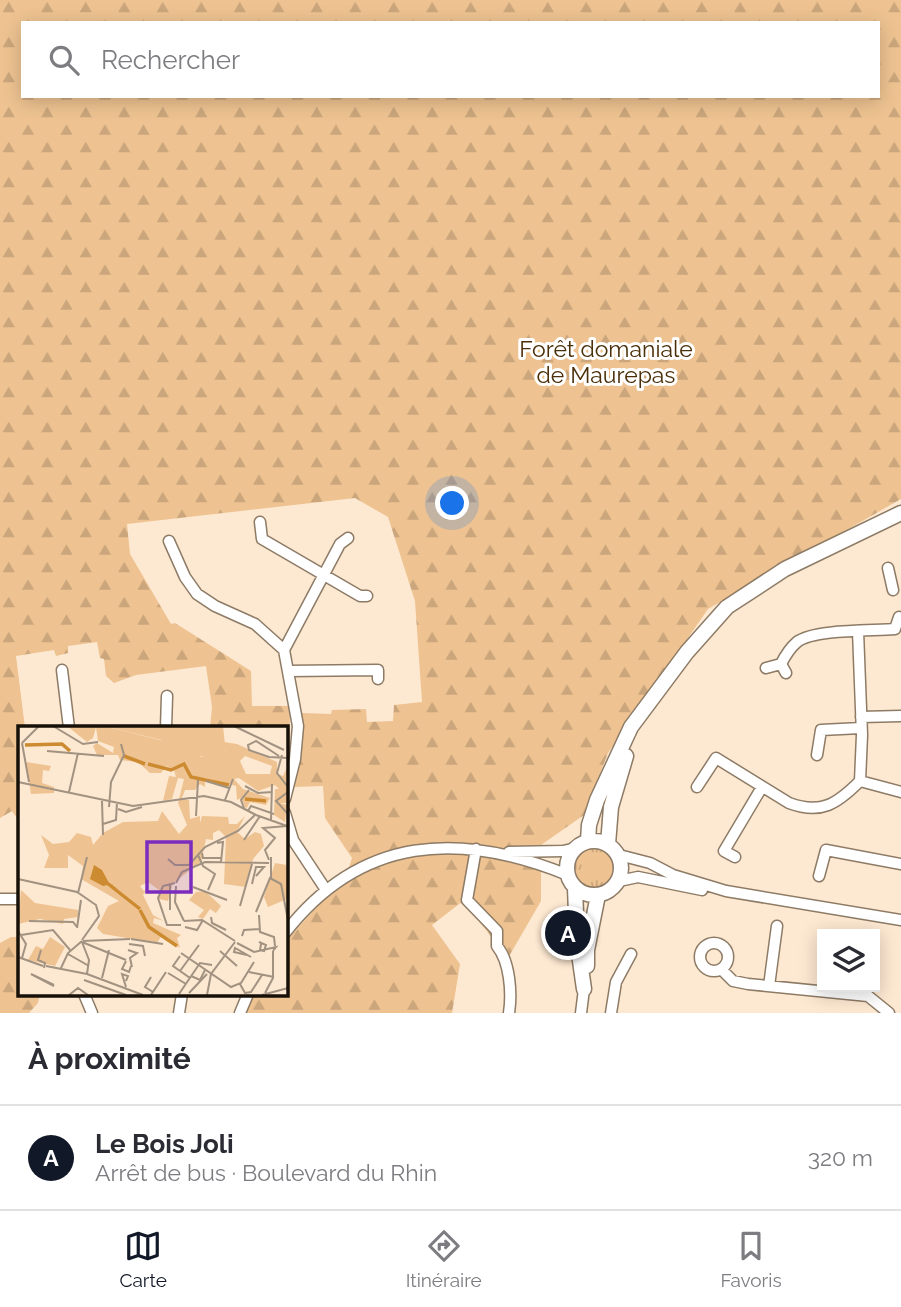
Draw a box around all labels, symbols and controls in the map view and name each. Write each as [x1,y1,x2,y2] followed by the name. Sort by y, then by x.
[21,21,880,98] search box
[45,41,83,79] icon: search
[101,45,240,75] text: Rechercher
[519,335,693,388] park label: Forêt domaniale de Maurepas
[435,486,469,520] your location
[18,726,287,996] inset map
[545,907,591,959] pin: A
[817,929,880,992] map controls
[817,929,880,992] button: layers
[28,1041,191,1076] text: À proximité
[95,1129,234,1159] text: Le Bois Joli
[43,1144,59,1171] text: A
[808,1144,873,1171] text: 320 m
[95,1159,437,1186] text: Arrêt de bus · Boulevard du Rhin
[119,1227,167,1291] tab: Carte
[406,1227,482,1291] tab: Itinéraire
[720,1227,782,1291] tab: Favoris

